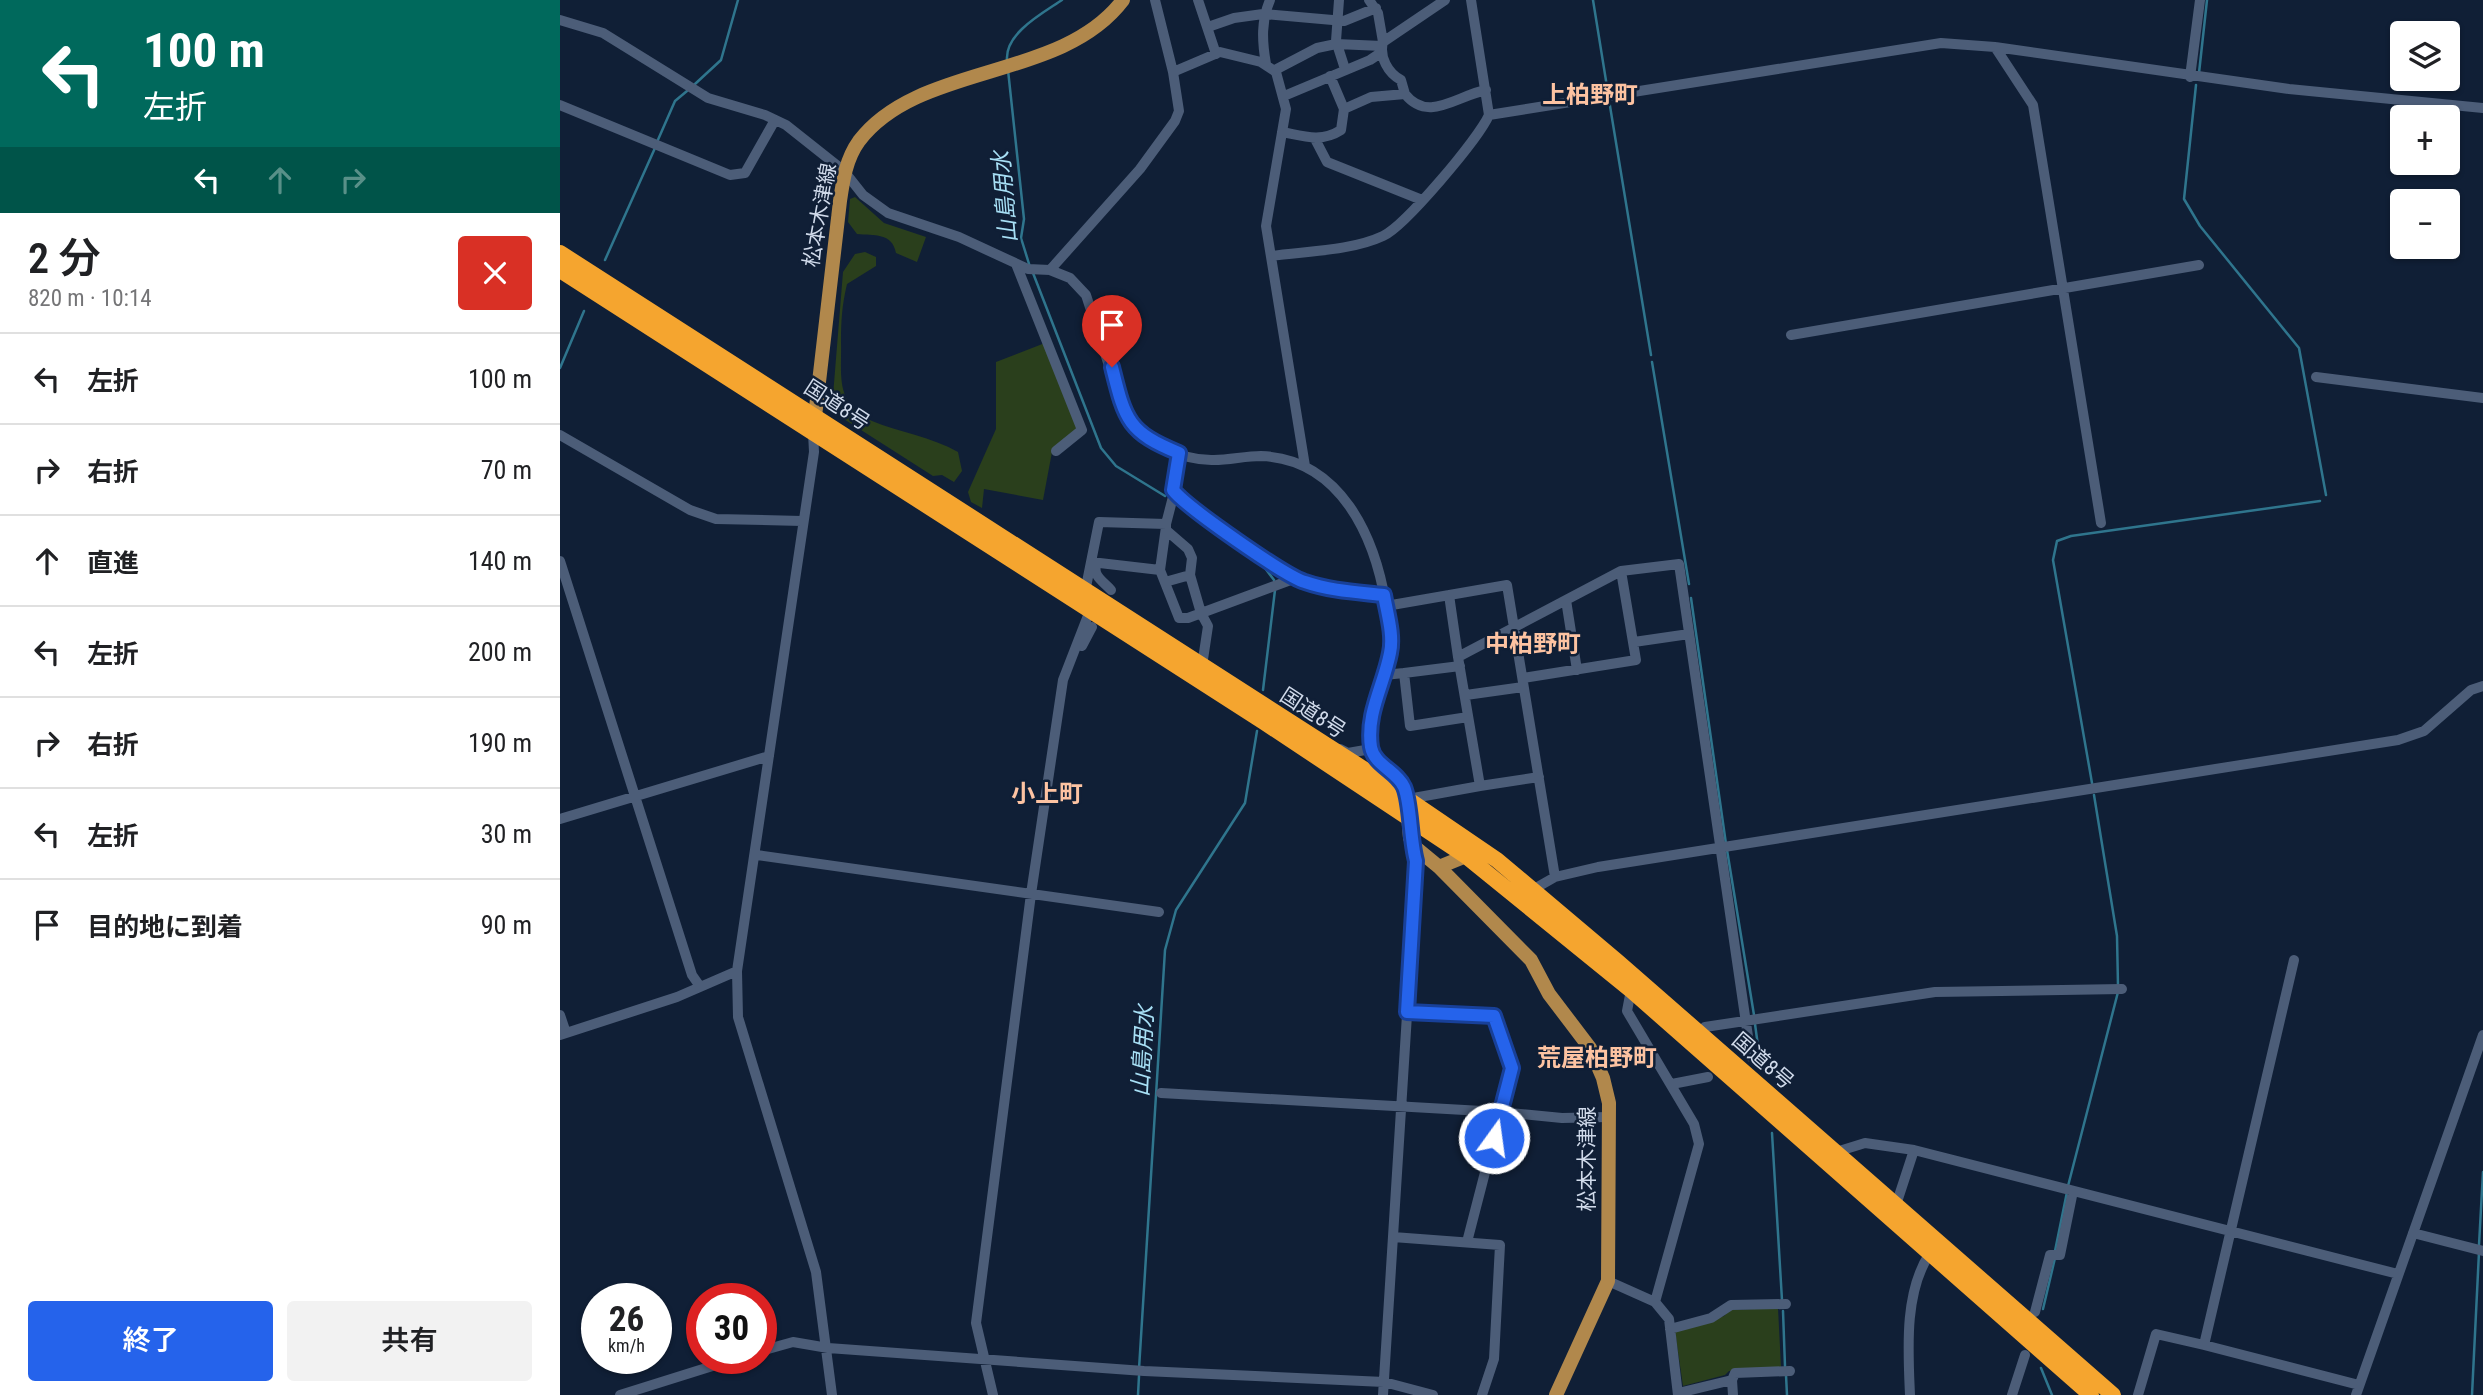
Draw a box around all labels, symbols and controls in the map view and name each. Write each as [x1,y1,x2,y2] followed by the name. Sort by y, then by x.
[2390,21,2460,259] map controls
[2390,21,2460,91] button: layers
[143,22,265,79] text: 100 m
[28,28,119,119] icon: left
[1542,81,1638,109] district label: 上柏野町
[143,88,207,126] text: 左折
[2390,105,2460,175] button: +
[987,147,1022,244] water label: 山島用水
[188,161,226,199] icon: left
[261,161,299,199] icon: ahead
[334,161,372,199] icon: right
[799,161,841,269] street label: 松本木津線
[2390,189,2460,259] button: −
[28,234,101,283] text: 2 分
[458,236,532,310] button: close
[28,285,152,312] text: 820 m · 10:14
[1082,295,1142,367] pin
[1093,306,1131,344] icon: arrive
[28,360,66,398] icon: left
[468,364,532,394] text: 100 m
[87,366,139,396] text: 左折
[800,375,874,435] street label: 国道8号
[28,451,66,489] icon: right
[481,455,532,485] text: 70 m
[87,457,139,487] text: 右折
[28,542,66,580] icon: ahead
[468,546,532,576] text: 140 m
[87,548,139,578] text: 直進
[1485,630,1581,658] district label: 中柏野町
[28,633,66,671] icon: left
[468,637,532,667] text: 200 m
[87,639,139,669] text: 左折
[1276,683,1350,743] street label: 国道8号
[28,724,66,762] icon: right
[468,728,532,758] text: 190 m
[87,730,139,760] text: 右折
[1011,780,1083,808] district label: 小上町
[28,815,66,853] icon: left
[481,819,532,849] text: 30 m
[87,821,139,851] text: 左折
[28,906,66,944] icon: arrive
[481,910,532,940] text: 90 m
[87,912,243,942] text: 目的地に到着
[1127,1001,1159,1098] water label: 山島用水
[1727,1028,1799,1094] street label: 国道8号
[1537,1044,1657,1072] district label: 荒屋柏野町
[1457,1101,1531,1175] position arrow
[1575,1107,1599,1212] street label: 松本木津線
[686,1283,777,1374] speed limit sign: 30
[609,1299,644,1340] text: 26
[28,1301,273,1381] button: 終了
[287,1301,532,1381] button: 共有
[608,1335,645,1356] text: km/h

